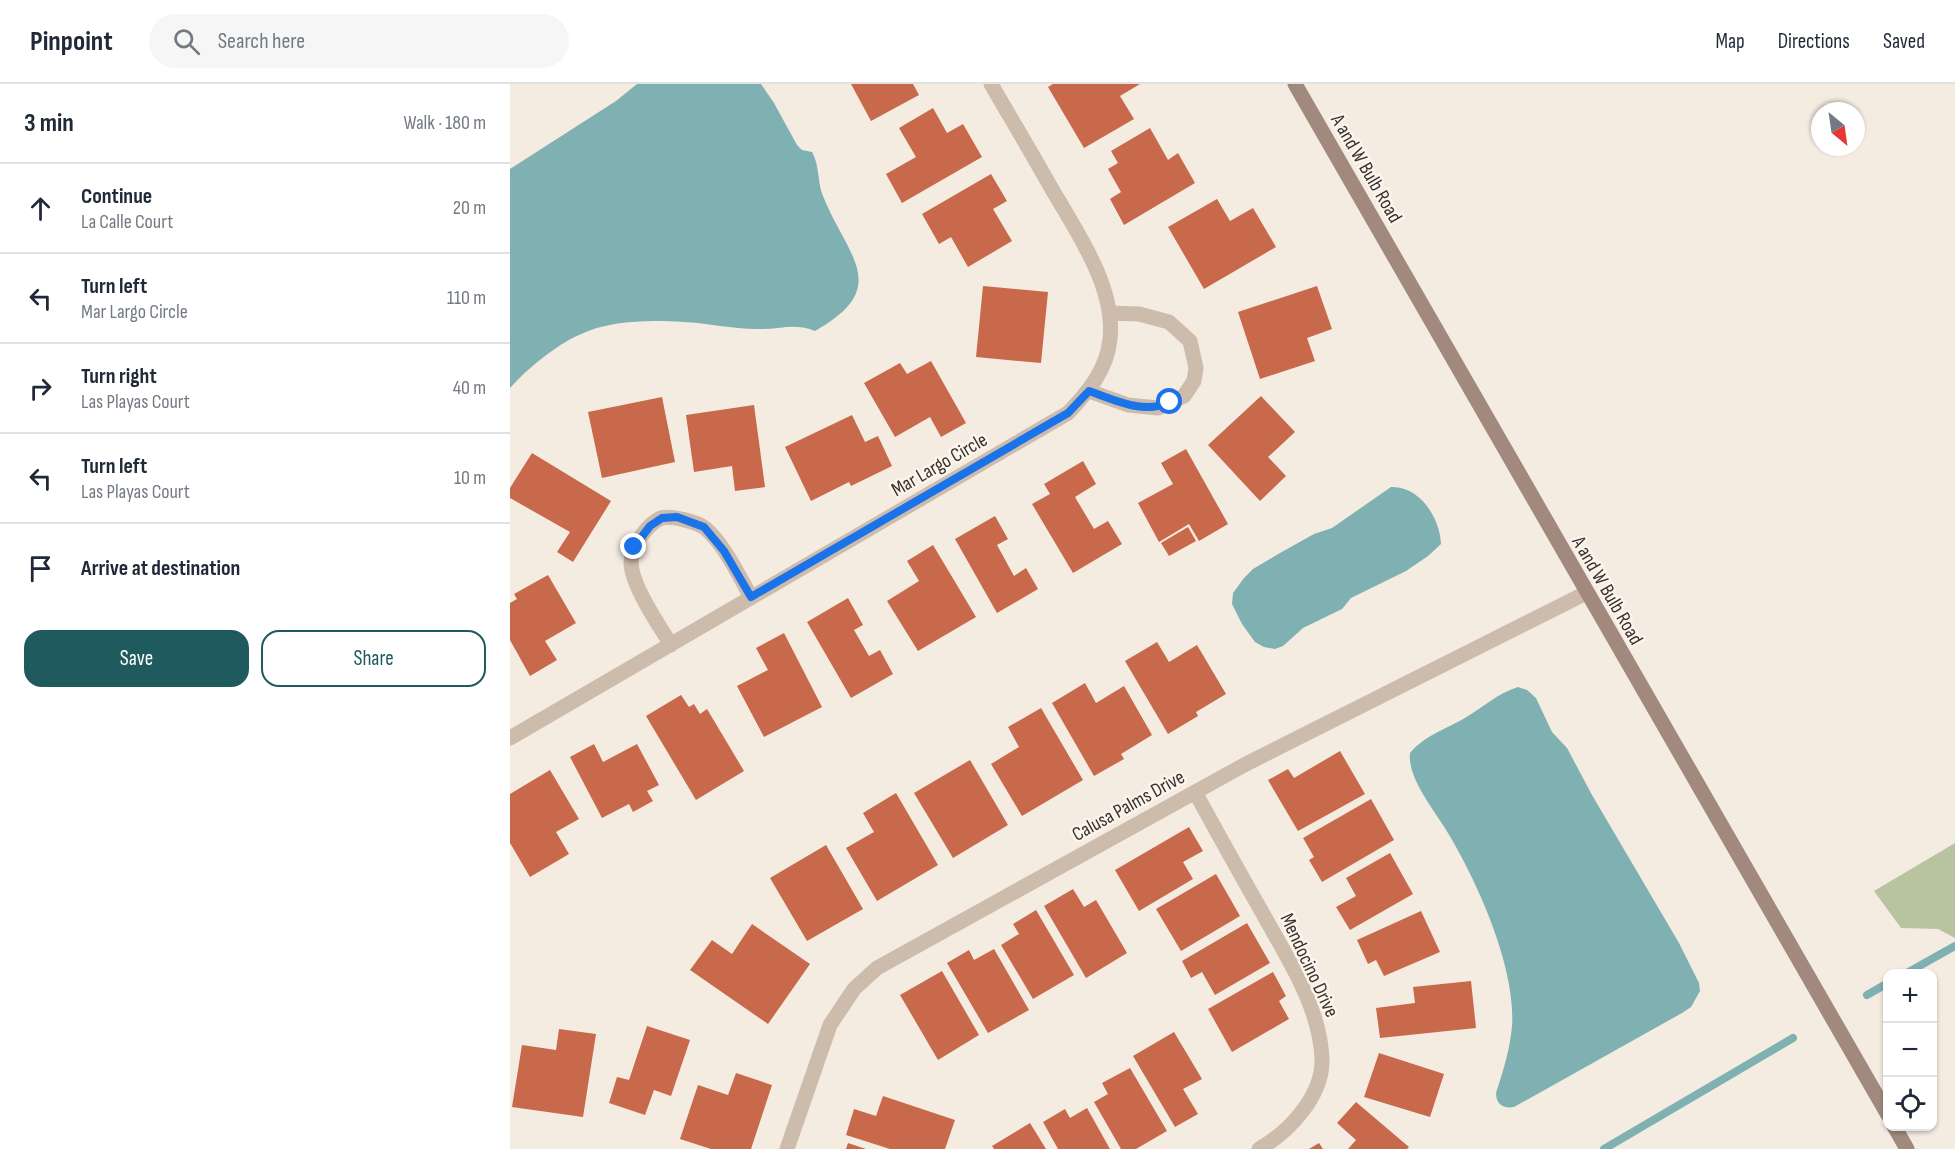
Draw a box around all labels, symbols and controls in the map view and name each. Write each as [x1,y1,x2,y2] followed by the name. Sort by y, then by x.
[149,14,569,68] search box
[30,25,113,58] text: Pinpoint
[170,25,203,58] icon: search
[218,28,305,55] text: Search here
[1715,29,1745,54] text: Map
[1778,29,1850,54] text: Directions
[1883,29,1925,54] text: Saved
[1811,102,1865,156] north arrow
[24,108,74,139] text: 3 min
[1325,109,1407,227] street label: A and W Bulb Road
[403,111,486,135] text: Walk · 180 m
[81,183,152,210] text: Continue
[24,192,57,225] icon: ahead
[453,196,486,220] text: 20 m
[81,210,173,234] text: La Calle Court
[81,273,147,300] text: Turn left
[24,282,57,315] icon: left
[447,286,486,310] text: 110 m
[81,300,188,324] text: Mar Largo Circle
[81,363,157,390] text: Turn right
[24,372,57,405] icon: right
[453,376,486,400] text: 40 m
[1156,388,1182,414] route start
[81,390,190,414] text: Las Playas Court
[887,428,992,502] street label: Mar Largo Circle
[81,453,147,480] text: Turn left
[24,462,57,495] icon: left
[454,466,486,490] text: 10 m
[81,480,190,504] text: Las Playas Court
[1566,531,1648,649] street label: A and W Bulb Road
[620,533,646,559] route end
[24,552,57,585] icon: arrive
[81,555,240,582] text: Arrive at destination
[24,630,249,687] button: Save
[261,630,486,687] button: Share
[1068,765,1189,847] street label: Calusa Palms Drive
[1275,910,1344,1021] street label: Mendocino Drive
[1883,969,1937,1131] map controls
[1883,969,1937,1023] button: +
[1883,1023,1937,1077] button: −
[1883,1077,1937,1131] button: locate

